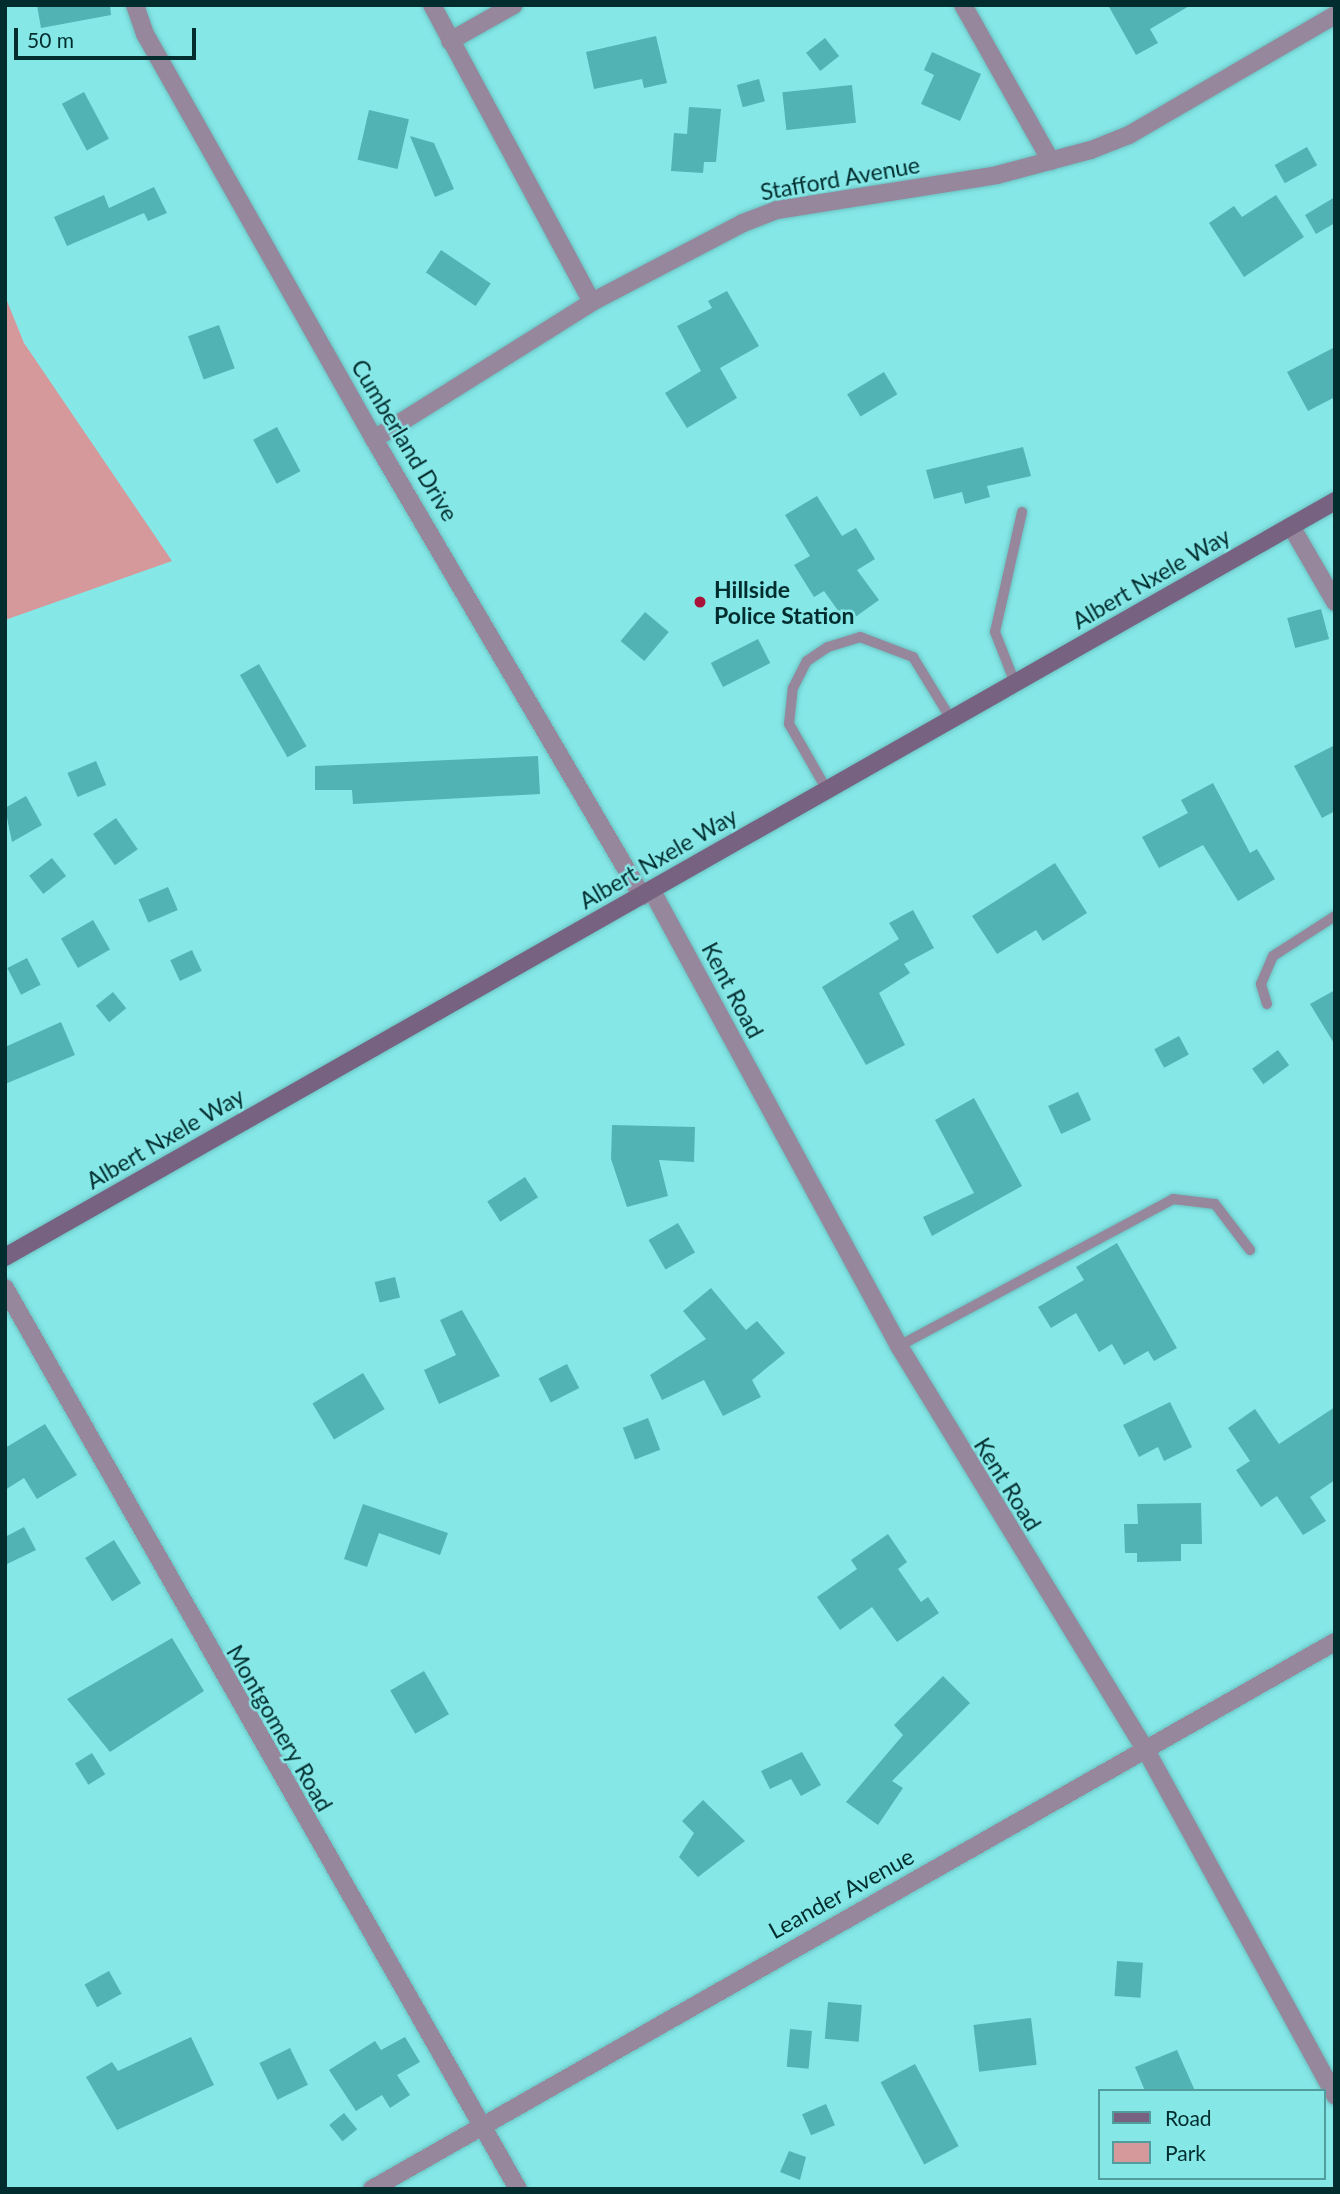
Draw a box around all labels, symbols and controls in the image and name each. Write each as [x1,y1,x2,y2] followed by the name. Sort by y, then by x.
[18,14,200,58] scale bar
[27,27,74,52] text: 50 m
[758,150,922,206] street label: Stafford Avenue
[346,354,464,526] street label: Cumberland Drive
[1067,522,1235,634] street label: Albert Nxele Way
[714,575,854,629] place label: Hillside Police Station
[692,594,708,610] marker: Hillside Police Station
[574,802,742,914] street label: Albert Nxele Way
[696,937,770,1043] street label: Kent Road
[81,1082,249,1194] street label: Albert Nxele Way
[969,1432,1047,1536] street label: Kent Road
[221,1640,339,1816] street label: Montgomery Road
[763,1841,919,1945] street label: Leander Avenue
[1098,2089,1326,2180] legend
[1165,2105,1212,2130] text: Road
[1165,2140,1206,2165] text: Park

